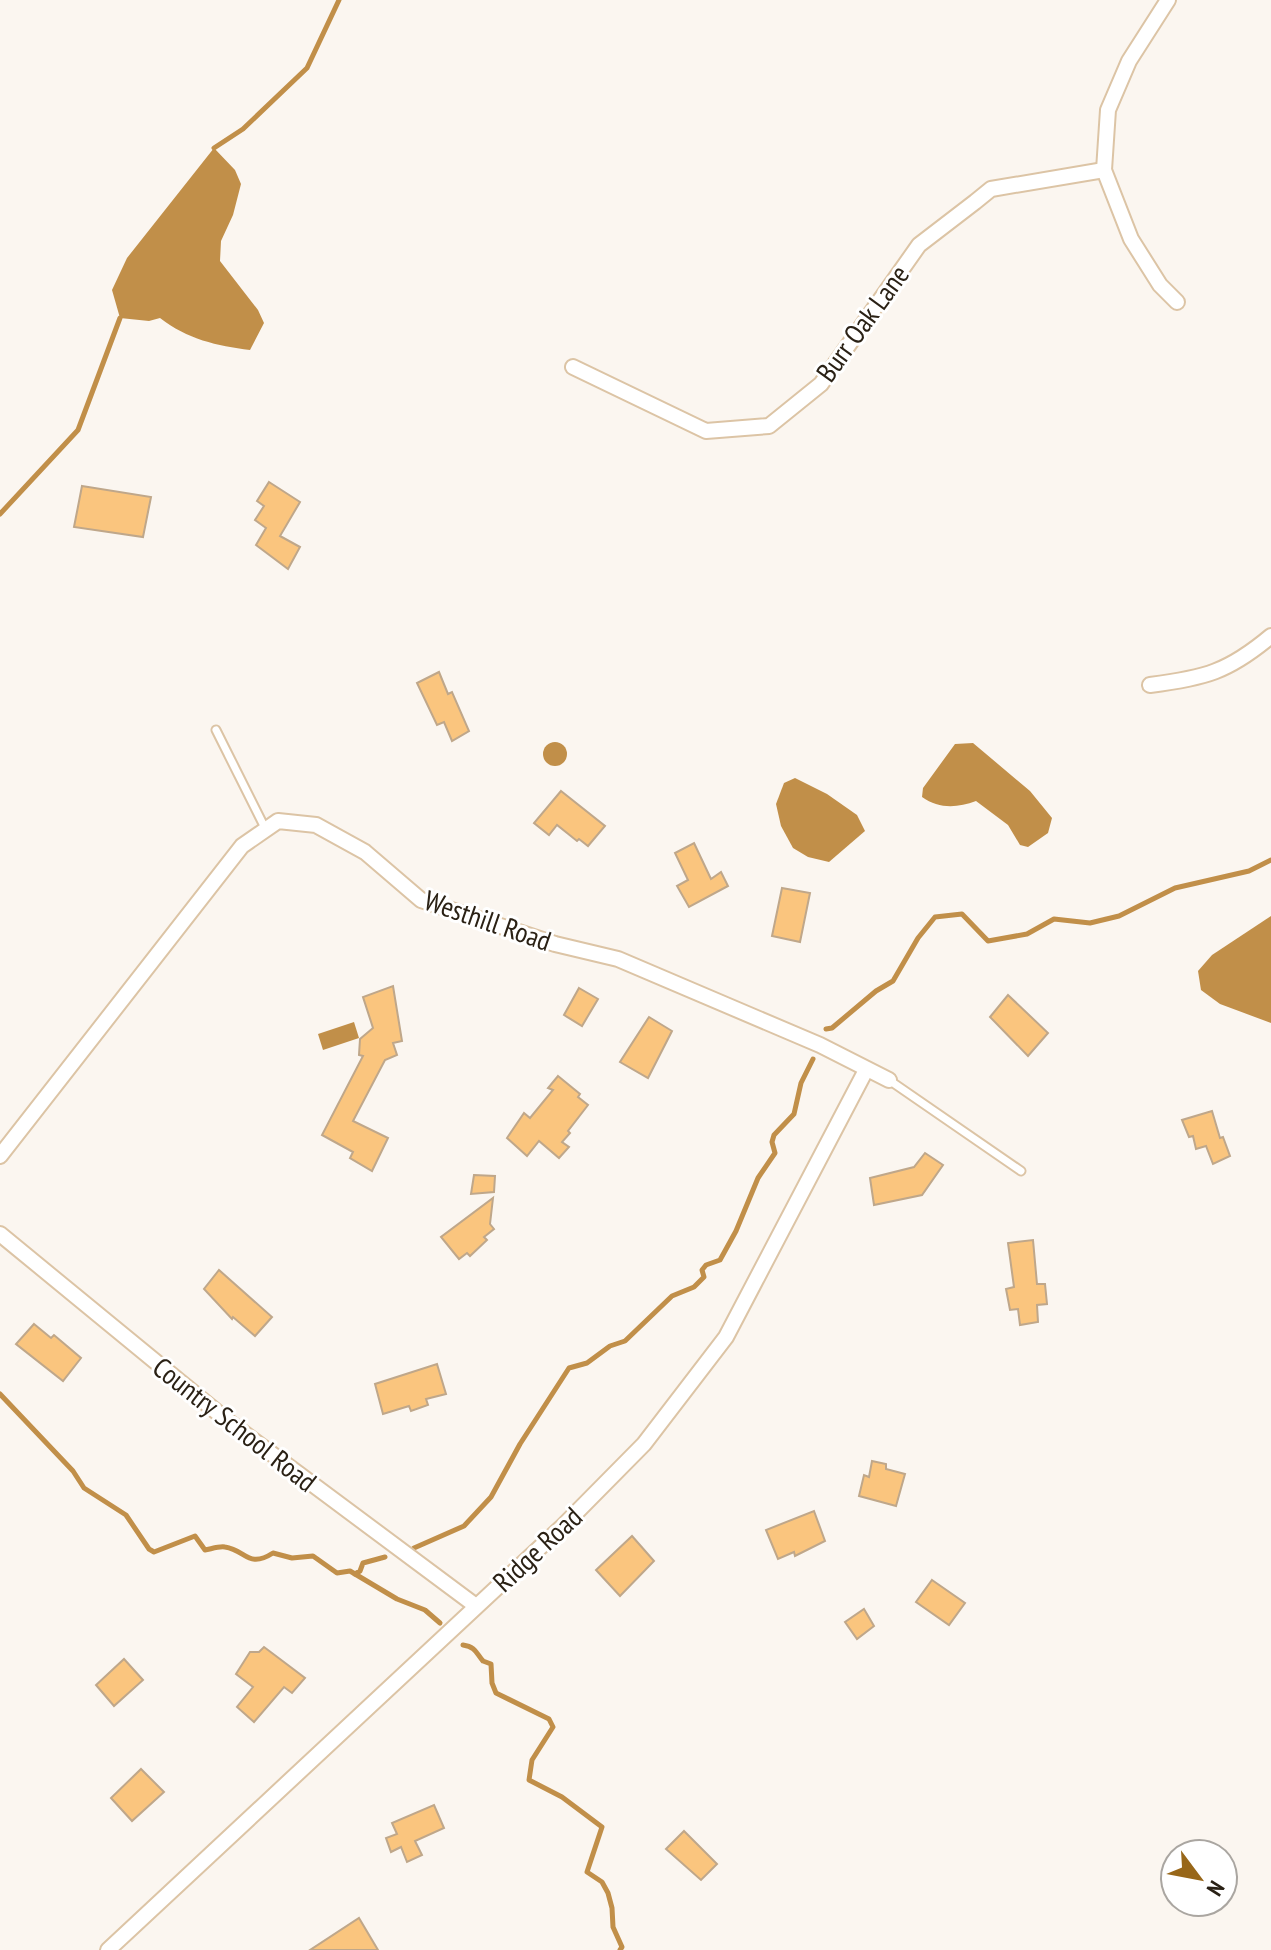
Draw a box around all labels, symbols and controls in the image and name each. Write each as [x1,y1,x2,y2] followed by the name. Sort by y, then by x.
[807,257,917,389] street label: Burr Oak Lane
[420,881,556,959] street label: Westhill Road
[145,1348,325,1500] street label: Country School Road
[485,1498,589,1600] street label: Ridge Road
[1159,1838,1239,1918] north arrow
[1201,1876,1231,1901] text: N

